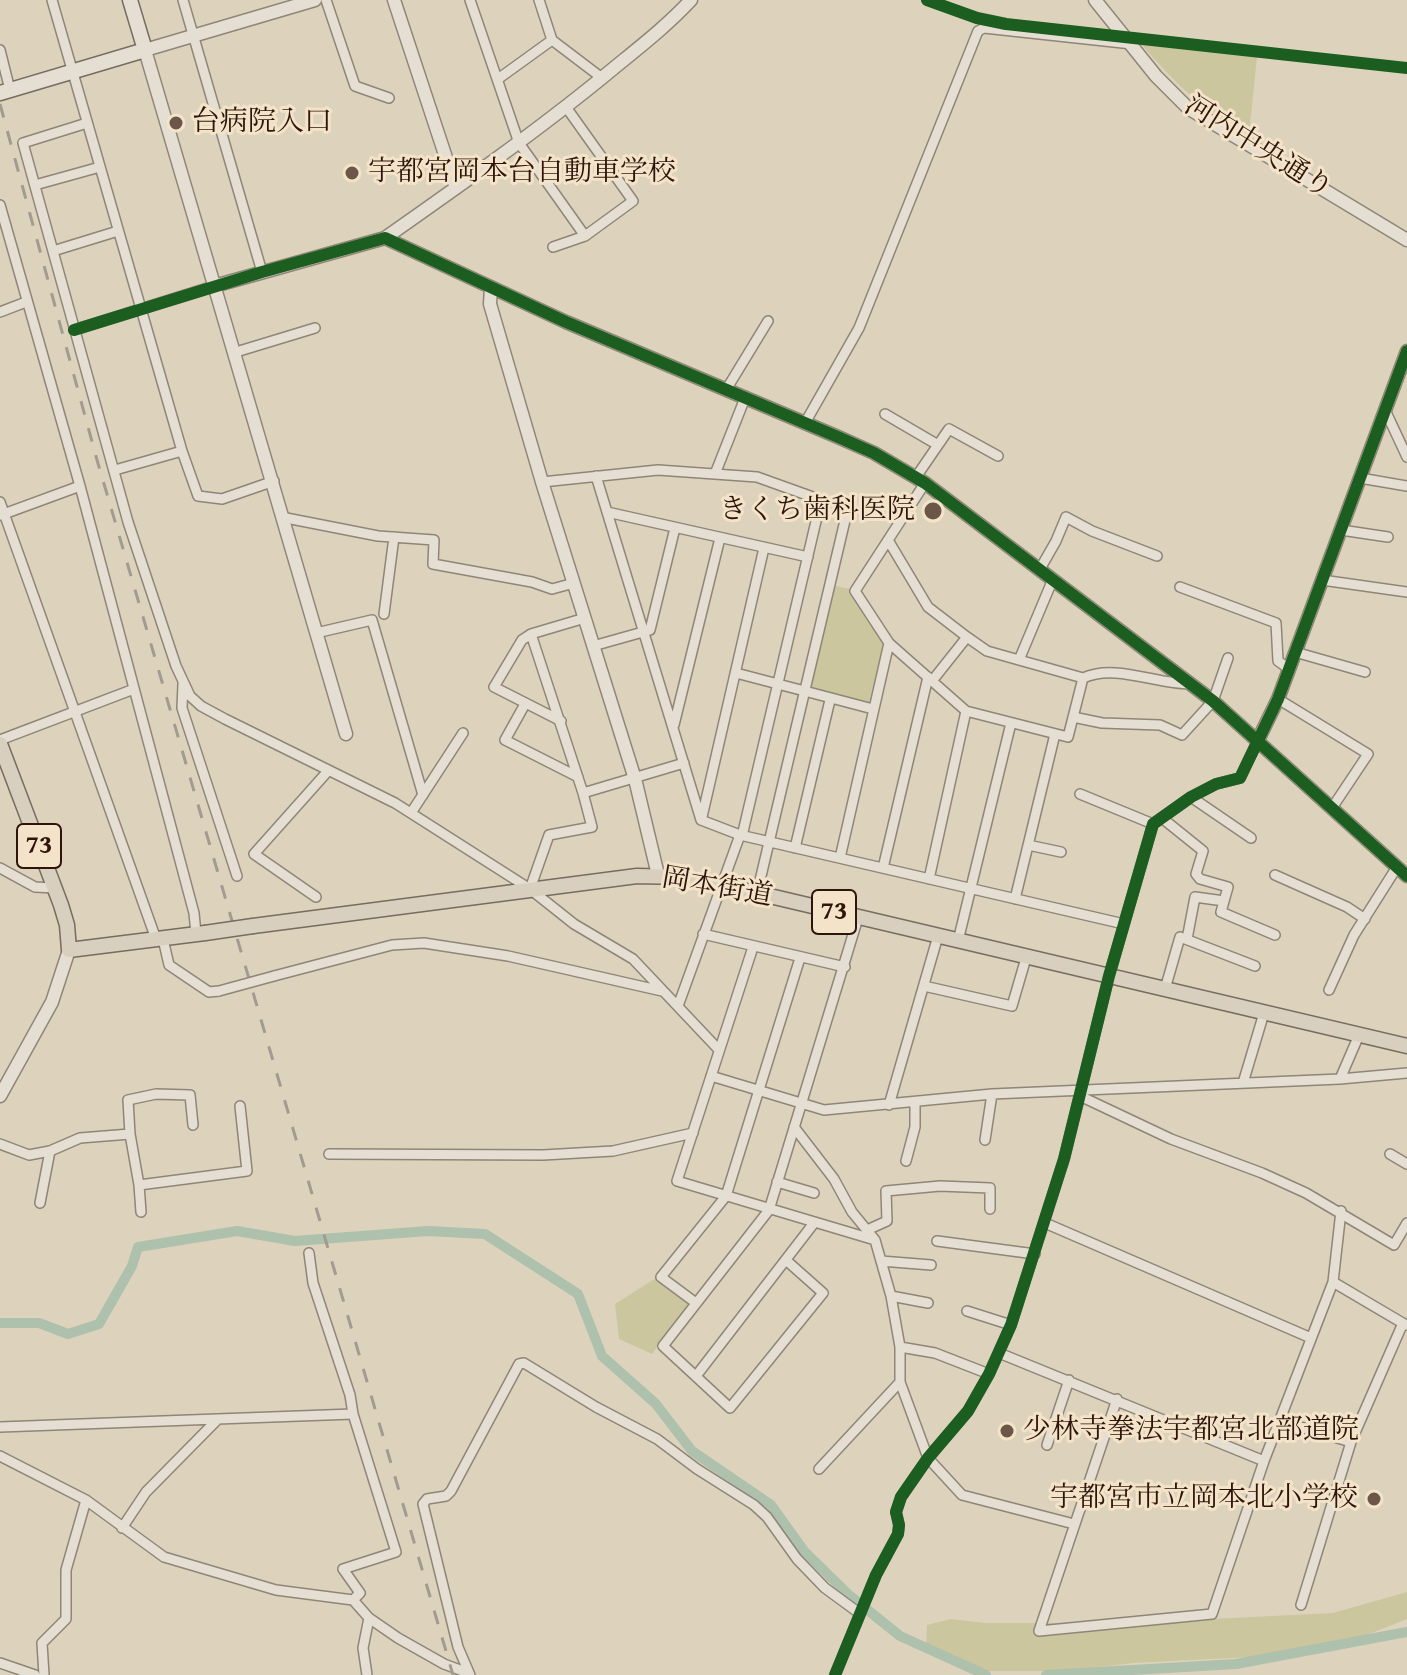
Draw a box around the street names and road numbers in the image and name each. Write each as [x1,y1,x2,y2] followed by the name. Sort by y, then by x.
[1178,89,1338,207] street label: 河内中央通り
[17,824,61,868] road number: 73
[659,862,775,914] street label: 岡本街道
[812,890,856,934] road number: 73

